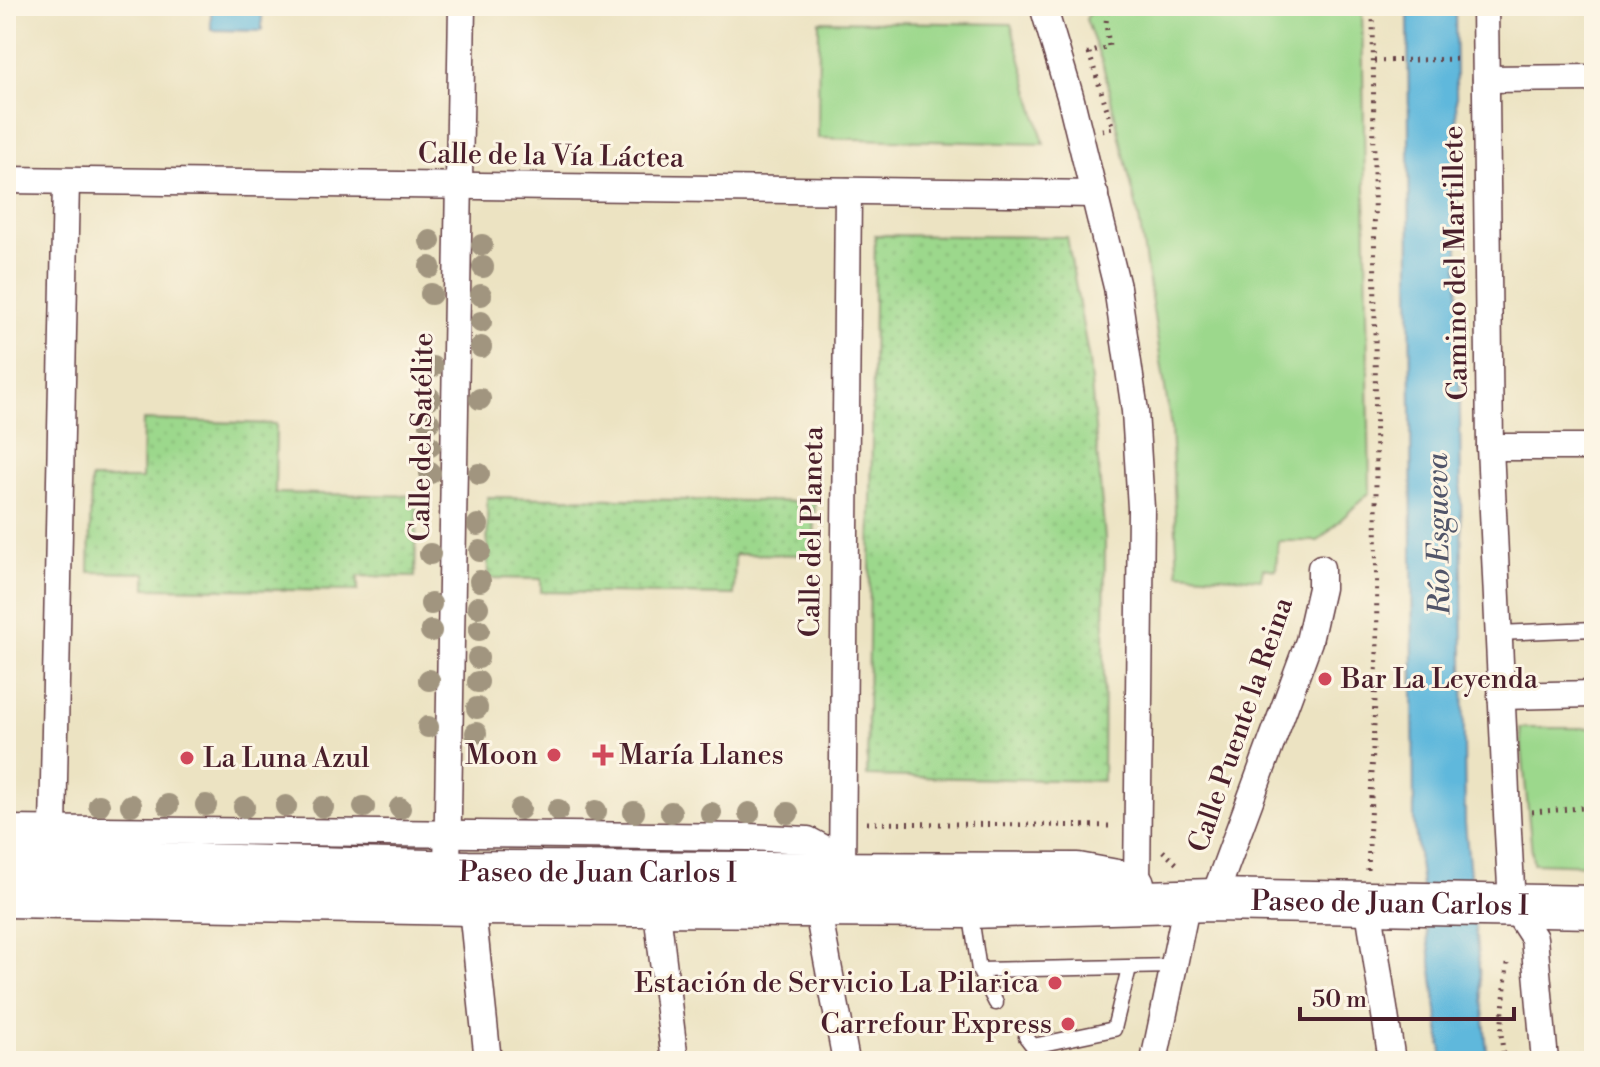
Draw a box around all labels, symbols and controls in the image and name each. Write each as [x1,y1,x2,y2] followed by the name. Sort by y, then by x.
[1436,125,1476,401] street label: Camino del Martillete
[418,136,685,176] street label: Calle de la Vía Láctea
[403,332,441,542] street label: Calle del Satélite
[793,425,831,638] street label: Calle del Planeta
[1419,452,1459,616] water label: Río Esgueva
[1181,592,1301,857] street label: Calle Puente la Reina
[1340,662,1539,697] place label: Bar La Leyenda
[1316,670,1334,688] marker: Bar La Leyenda
[465,738,538,773] place label: Moon
[619,738,784,773] place label: María Llanes
[203,741,370,776] place label: La Luna Azul
[545,746,563,764] marker: Moon
[594,746,612,764] marker: María Llanes
[178,749,196,767] marker: La Luna Azul
[458,854,737,890] street label: Paseo de Juan Carlos I
[1250,883,1529,923] street label: Paseo de Juan Carlos I
[634,966,1040,1001] place label: Estación de Servicio La Pilarica
[1300,971,1514,1021] scale bar
[1046,974,1064,992] marker: Estación de Servicio La Pilarica
[1312,985,1367,1015] text: 50 m
[821,1007,1052,1042] place label: Carrefour Express
[1059,1015,1077,1033] marker: Carrefour Express

